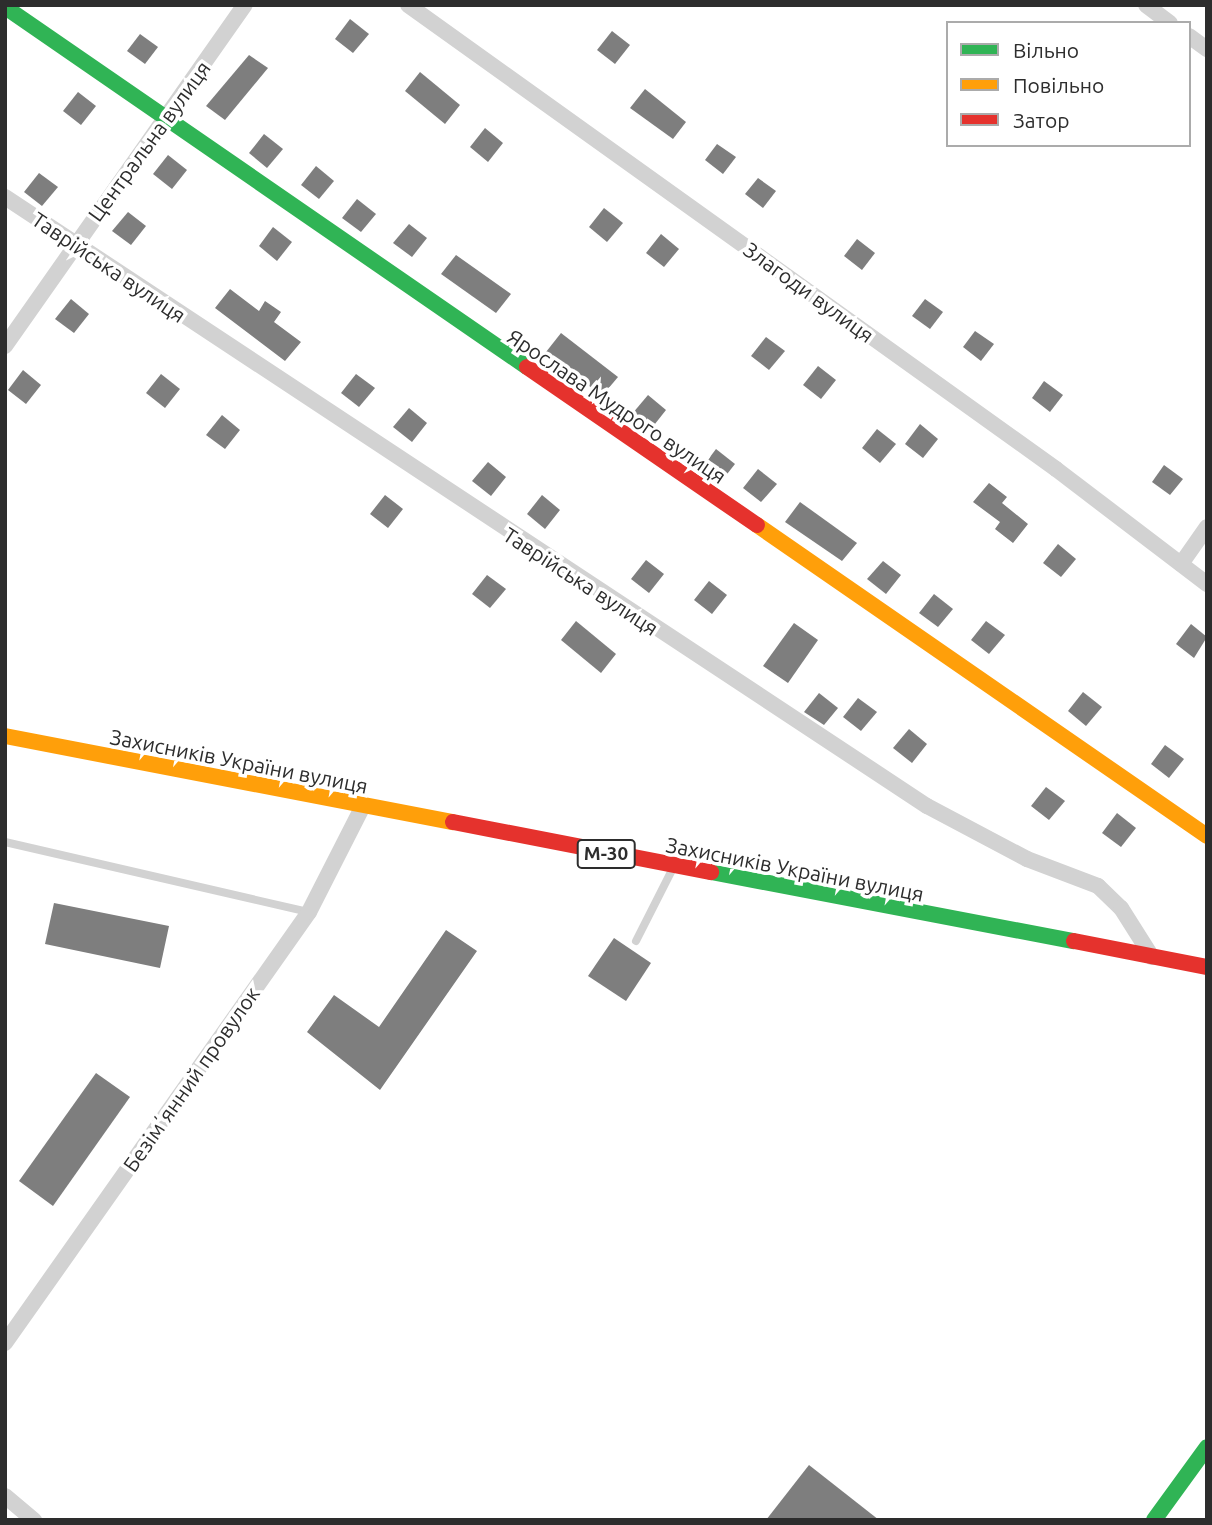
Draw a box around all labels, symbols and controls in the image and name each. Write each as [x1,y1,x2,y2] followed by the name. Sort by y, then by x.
[946,21,1191,147] legend
[1013,38,1079,62] text: Вільно
[82,56,216,226] street label: Центральна вулиця
[1013,73,1104,97] text: Повільно
[1013,108,1069,132] text: Затор
[27,206,191,328] street label: Таврійська вулиця
[739,236,879,348] street label: Злагоди вулиця
[503,323,731,489] street label: Ярослава Мудрого вулиця
[499,522,663,640] street label: Таврійська вулиця
[108,724,370,798] street label: Захисників України вулиця
[664,832,926,906] street label: Захисників України вулиця
[576,838,636,870] road number: М-30
[117,981,265,1177] street label: Безімʼянний провулок

